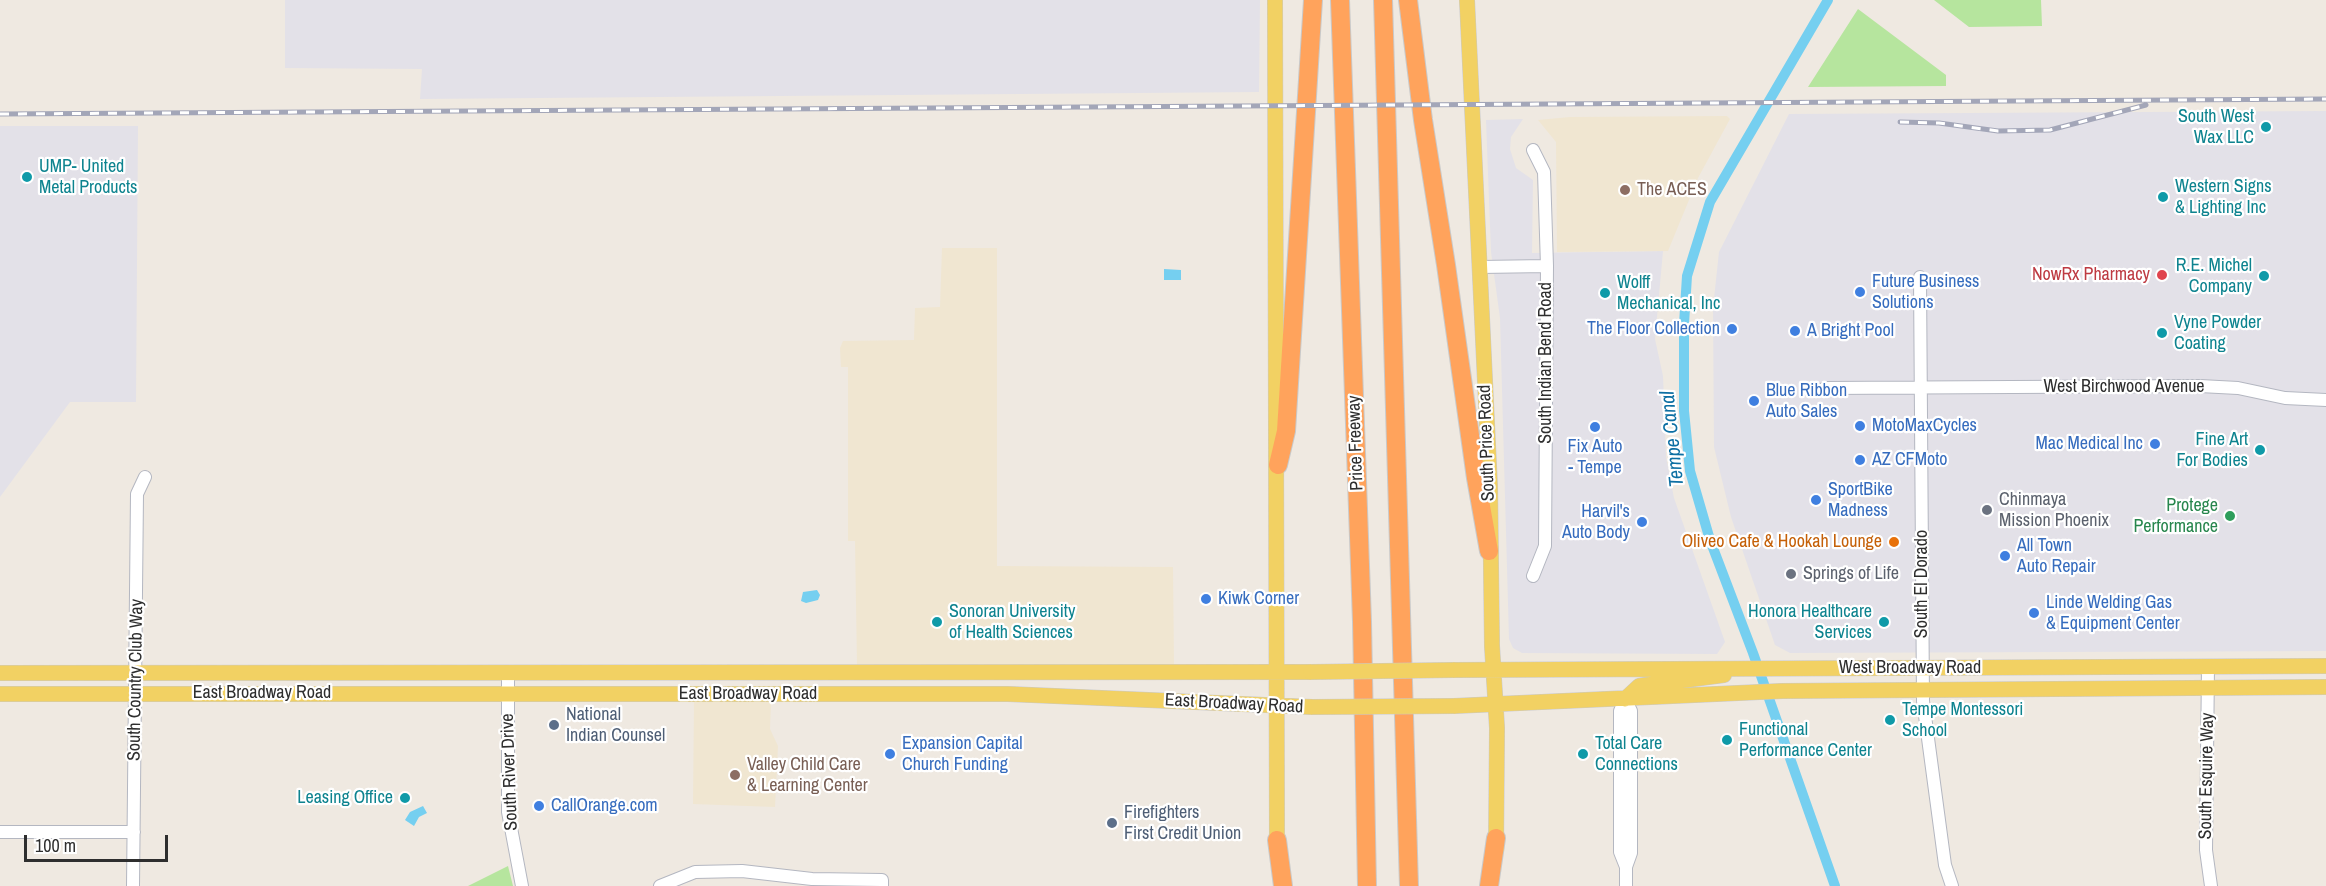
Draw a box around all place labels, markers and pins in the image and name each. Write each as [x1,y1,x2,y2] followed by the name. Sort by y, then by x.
[2178,106,2254,148] place label: South West Wax LLC
[2259,120,2273,134] marker: South West Wax LLC
[39,156,137,198] place label: UMP- United Metal Products
[20,170,34,184] marker: UMP- United Metal Products
[2175,176,2272,219] place label: Western Signs & Lighting Inc
[1637,179,1707,201] place label: The ACES
[1618,183,1632,197] marker: The ACES
[2156,190,2170,204] marker: Western Signs & Lighting Inc
[2176,255,2252,298] place label: R.E. Michel Company
[2032,264,2150,286] place label: NowRx Pharmacy
[2155,268,2169,282] marker: NowRx Pharmacy
[2257,269,2271,283] marker: R.E. Michel Company
[1872,271,1979,314] place label: Future Business Solutions
[1617,272,1720,314] place label: Wolff Mechanical, Inc
[1853,285,1867,299] marker: Future Business Solutions
[1598,286,1612,300] marker: Wolff Mechanical, Inc
[2174,312,2261,354] place label: Vyne Powder Coating
[1587,318,1720,340] place label: The Floor Collection
[1807,320,1894,342] place label: A Bright Pool
[1725,322,1739,336] marker: The Floor Collection
[1788,324,1802,338] marker: A Bright Pool
[2155,326,2169,340] marker: Vyne Powder Coating
[1766,380,1847,422] place label: Blue Ribbon Auto Sales
[1747,394,1761,408] marker: Blue Ribbon Auto Sales
[1872,415,1977,437] place label: MotoMaxCycles
[1853,419,1867,433] marker: MotoMaxCycles
[1588,420,1602,434] marker: Fix Auto - Tempe
[2177,429,2248,472] place label: Fine Art For Bodies
[2036,433,2143,455] place label: Mac Medical Inc
[1568,436,1622,478] place label: Fix Auto - Tempe
[2148,437,2162,451] marker: Mac Medical Inc
[2253,443,2267,457] marker: Fine Art For Bodies
[1872,449,1947,471] place label: AZ CFMoto
[1853,453,1867,467] marker: AZ CFMoto
[1828,479,1893,522] place label: SportBike Madness
[1999,489,2109,532] place label: Chinmaya Mission Phoenix
[1809,493,1823,507] marker: SportBike Madness
[2134,495,2218,538] place label: Protege Performance
[1562,501,1630,544] place label: Harvil's Auto Body
[1980,503,1994,517] marker: Chinmaya Mission Phoenix
[2223,509,2237,523] marker: Protege Performance
[1635,515,1649,529] marker: Harvil's Auto Body
[1682,531,1882,553] place label: Oliveo Cafe & Hookah Lounge
[1887,535,1901,549] marker: Oliveo Cafe & Hookah Lounge
[2017,535,2096,578] place label: All Town Auto Repair
[1998,549,2012,563] marker: All Town Auto Repair
[1803,563,1899,585] place label: Springs of Life
[1784,567,1798,581] marker: Springs of Life
[1218,588,1299,610] place label: Kiwk Corner
[1199,592,1213,606] marker: Kiwk Corner
[2046,592,2180,634] place label: Linde Welding Gas & Equipment Center
[949,601,1075,644] place label: Sonoran University of Health Sciences
[1748,601,1872,644] place label: Honora Healthcare Services
[2027,606,2041,620] marker: Linde Welding Gas & Equipment Center
[930,615,944,629] marker: Sonoran University of Health Sciences
[1877,615,1891,629] marker: Honora Healthcare Services
[1902,699,2023,742] place label: Tempe Montessori School
[566,704,665,746] place label: National Indian Counsel
[1883,713,1897,727] marker: Tempe Montessori School
[547,718,561,732] marker: National Indian Counsel
[1739,719,1872,762] place label: Functional Performance Center
[902,733,1023,776] place label: Expansion Capital Church Funding
[1595,733,1678,776] place label: Total Care Connections
[1720,733,1734,747] marker: Functional Performance Center
[883,747,897,761] marker: Expansion Capital Church Funding
[1576,747,1590,761] marker: Total Care Connections
[747,754,868,796] place label: Valley Child Care & Learning Center
[728,768,742,782] marker: Valley Child Care & Learning Center
[297,787,393,809] place label: Leasing Office
[398,791,412,805] marker: Leasing Office
[551,795,658,817] place label: CallOrange.com
[532,799,546,813] marker: CallOrange.com
[1124,802,1241,844] place label: Firefighters First Credit Union
[1105,816,1119,830] marker: Firefighters First Credit Union

